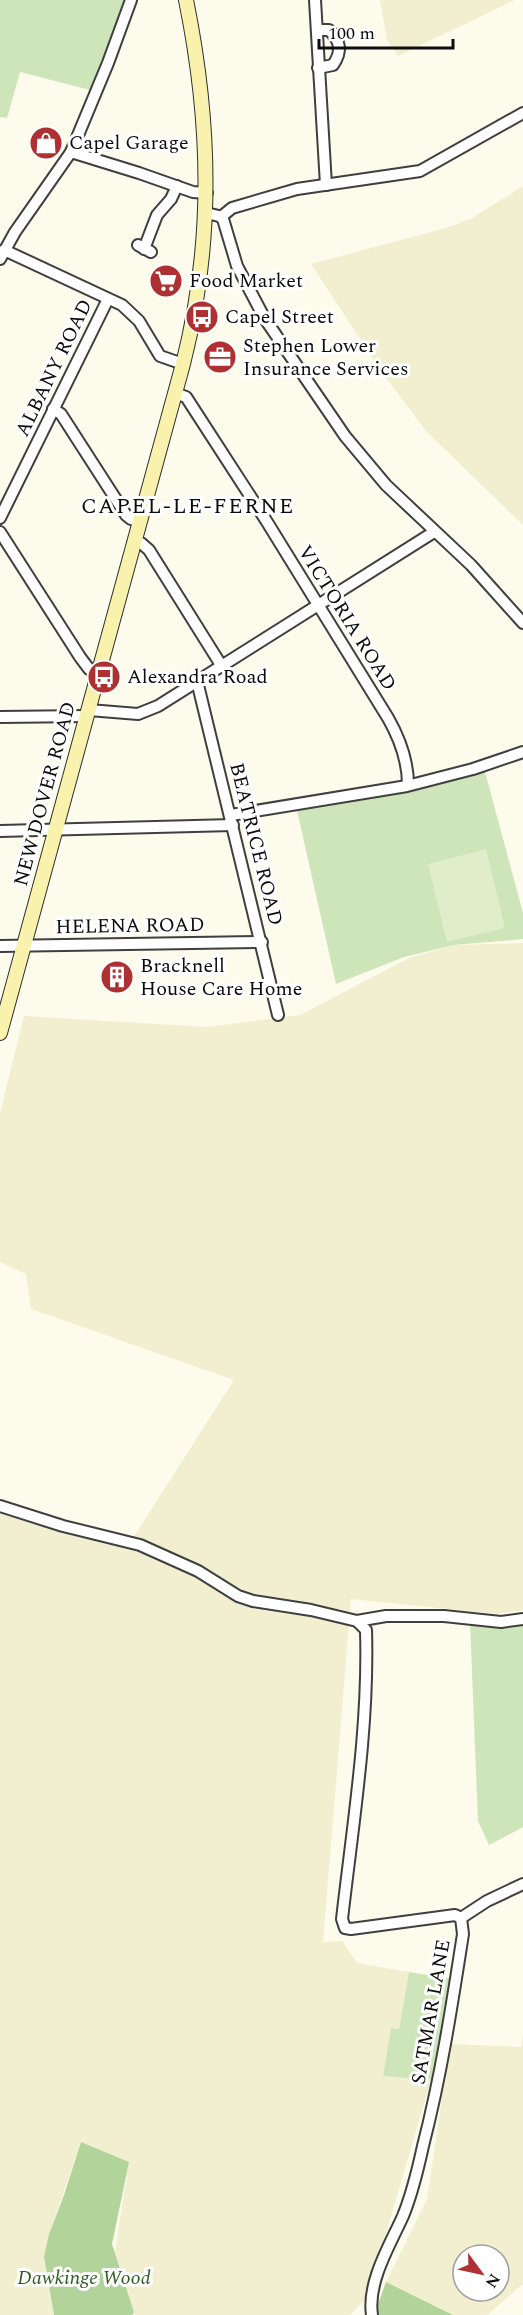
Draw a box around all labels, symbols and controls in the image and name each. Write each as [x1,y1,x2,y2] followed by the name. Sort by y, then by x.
[319,12,452,50] scale bar
[328,20,375,47] text: 100 m
[28,125,64,161] shop icon: Capel Garage
[69,128,189,158] place label: Capel Garage
[148,263,184,299] supermarket icon: Food Market
[189,266,303,296] place label: Food Market
[8,294,100,442] street label: ALBANY ROAD
[184,299,220,335] bus stop icon: Capel Street
[225,302,334,332] place label: Capel Street
[243,331,409,384] place label: Stephen Lower Insurance Services
[202,339,238,375] office icon: Stephen Lower Insurance Services
[81,490,295,523] district label: CAPEL-LE-FERNE
[290,539,404,697] street label: VICTORIA ROAD
[86,659,122,695] bus stop icon: Alexandra Road
[127,662,268,692] place label: Alexandra Road
[6,698,84,890] street label: NEW DOVER ROAD
[221,759,291,929] street label: BEATRICE ROAD
[55,910,205,942] street label: HELENA ROAD
[140,951,302,1004] place label: Bracknell House Care Home
[99,959,135,995] building icon: Bracknell House Care Home
[403,1937,459,2087] street label: SATMAR LANE
[451,2243,511,2303] north arrow
[17,2263,151,2293] park label: Dawkinge Wood
[479,2269,506,2293] text: N

